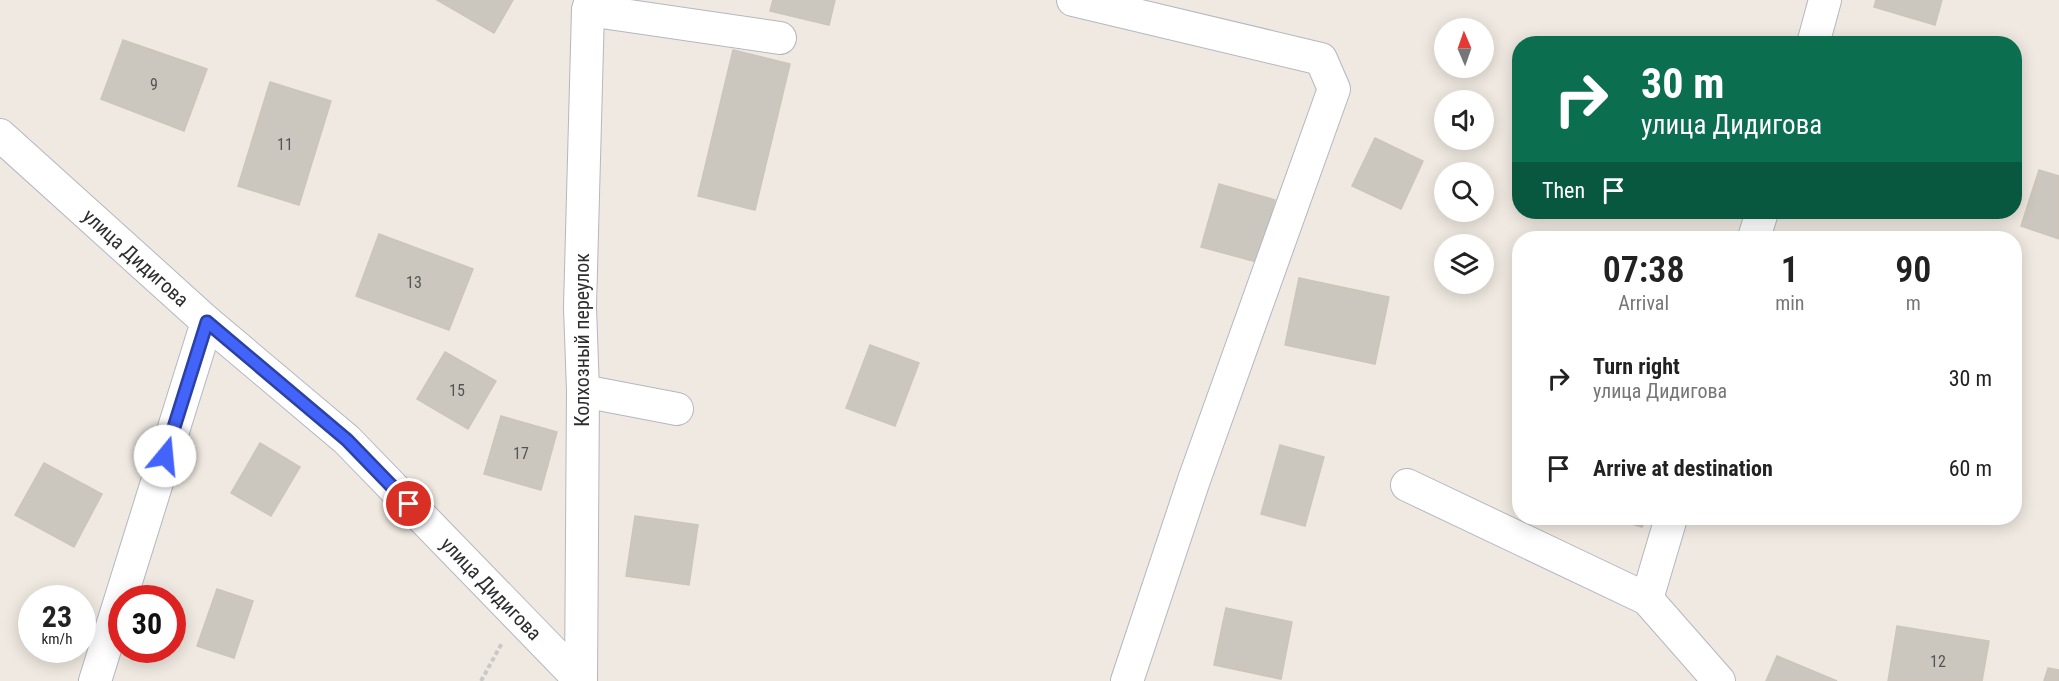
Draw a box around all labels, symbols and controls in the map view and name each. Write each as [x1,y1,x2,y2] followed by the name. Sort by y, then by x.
[1434,18,1494,78] north arrow
[1434,18,1494,294] map controls
[1641,59,1724,108] text: 30 m
[1542,60,1620,138] icon: right
[150,75,158,94] house number: 9
[1434,90,1494,150] button: sound
[1641,109,1822,141] text: улица Дидигова
[277,135,293,154] house number: 11
[1434,162,1494,222] button: search
[1597,174,1630,207] icon: arrive
[1542,178,1585,203] text: Then
[78,204,194,312] street label: улица Дидигова
[1434,234,1494,294] button: layers
[1603,249,1685,291] text: 07:38
[1781,249,1799,291] text: 1
[1895,249,1931,291] text: 90
[570,253,594,427] street label: Колхозный переулок
[406,273,422,292] house number: 13
[1618,291,1669,315] text: Arrival
[1775,291,1805,315] text: min
[1906,291,1921,315] text: m
[1593,354,1680,379] text: Turn right
[1542,362,1575,395] icon: right
[1949,366,1992,391] text: 30 m
[1593,379,1727,403] text: улица Дидигова
[449,381,465,400] house number: 15
[133,424,197,488] position arrow
[513,444,529,463] house number: 17
[1542,452,1575,485] icon: arrive
[1593,456,1773,481] text: Arrive at destination
[1949,456,1992,481] text: 60 m
[383,478,434,529] pin
[392,487,425,520] icon: arrive
[436,532,547,645] street label: улица Дидигова
[108,585,186,663] speed limit sign: 30
[42,599,72,634] text: 23
[42,630,72,648] text: km/h
[1930,652,1946,671] house number: 12

